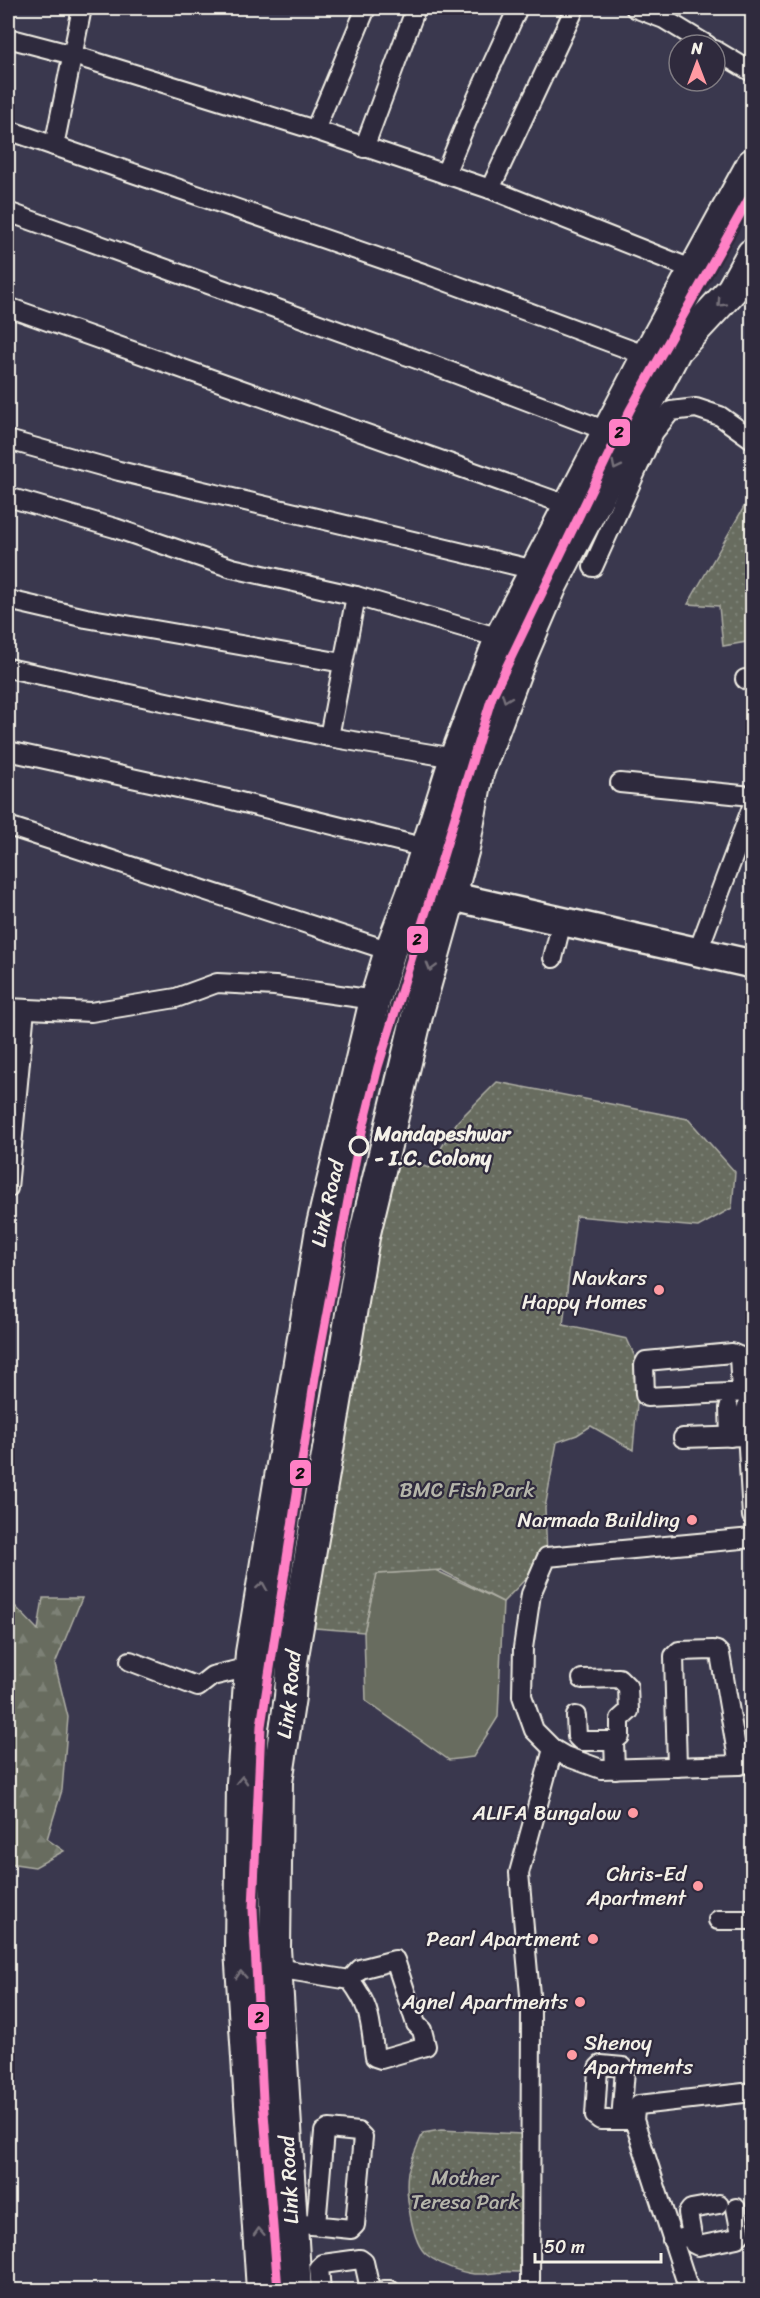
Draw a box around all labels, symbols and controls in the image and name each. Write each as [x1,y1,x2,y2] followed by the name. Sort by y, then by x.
[667,33,727,93] north arrow
[690,34,703,63] text: N
[717,296,728,307] one-way arrow
[608,418,631,447] line badge: 2
[613,418,624,447] text: 2
[612,459,623,470] one-way arrow
[500,693,513,703] one-way arrow
[406,925,429,954] line badge: 2
[411,925,422,954] text: 2
[426,961,438,972] one-way arrow
[373,1115,513,1177] place label: Mandapeshwar - I.C. Colony
[349,1136,369,1156] marker: Mandapeshwar - I.C. Colony
[299,1154,356,1250] street label: Link Road
[522,1259,647,1321] place label: Navkars Happy Homes
[652,1283,666,1297] marker: Navkars Happy Homes
[289,1459,312,1487] line badge: 2
[294,1459,305,1488] text: 2
[399,1471,535,1509] park label: BMC Fish Park
[517,1501,680,1539] place label: Narmada Building
[685,1513,699,1527] marker: Narmada Building
[255,1581,267,1591] one-way arrow
[265,1646,313,1741] street label: Link Road
[236,1775,249,1784] one-way arrow
[471,1794,621,1832] place label: ALIFA Bungalow
[626,1806,640,1820] marker: ALIFA Bungalow
[586,1855,688,1917] place label: Chris-Ed Apartment
[691,1879,705,1893] marker: Chris-Ed Apartment
[426,1920,581,1958] place label: Pearl Apartment
[586,1932,600,1946] marker: Pearl Apartment
[235,1970,248,1979] one-way arrow
[401,1983,568,2021] place label: Agnel Apartments
[573,1995,587,2009] marker: Agnel Apartments
[247,2003,270,2031] line badge: 2
[253,2003,264,2032] text: 2
[583,2024,693,2086] place label: Shenoy Apartments
[565,2048,579,2062] marker: Shenoy Apartments
[268,2133,310,2225] street label: Link Road
[411,2159,520,2221] park label: Mother Teresa Park
[535,2226,661,2264] scale bar
[253,2228,266,2237] one-way arrow
[544,2231,585,2263] text: 50 m

